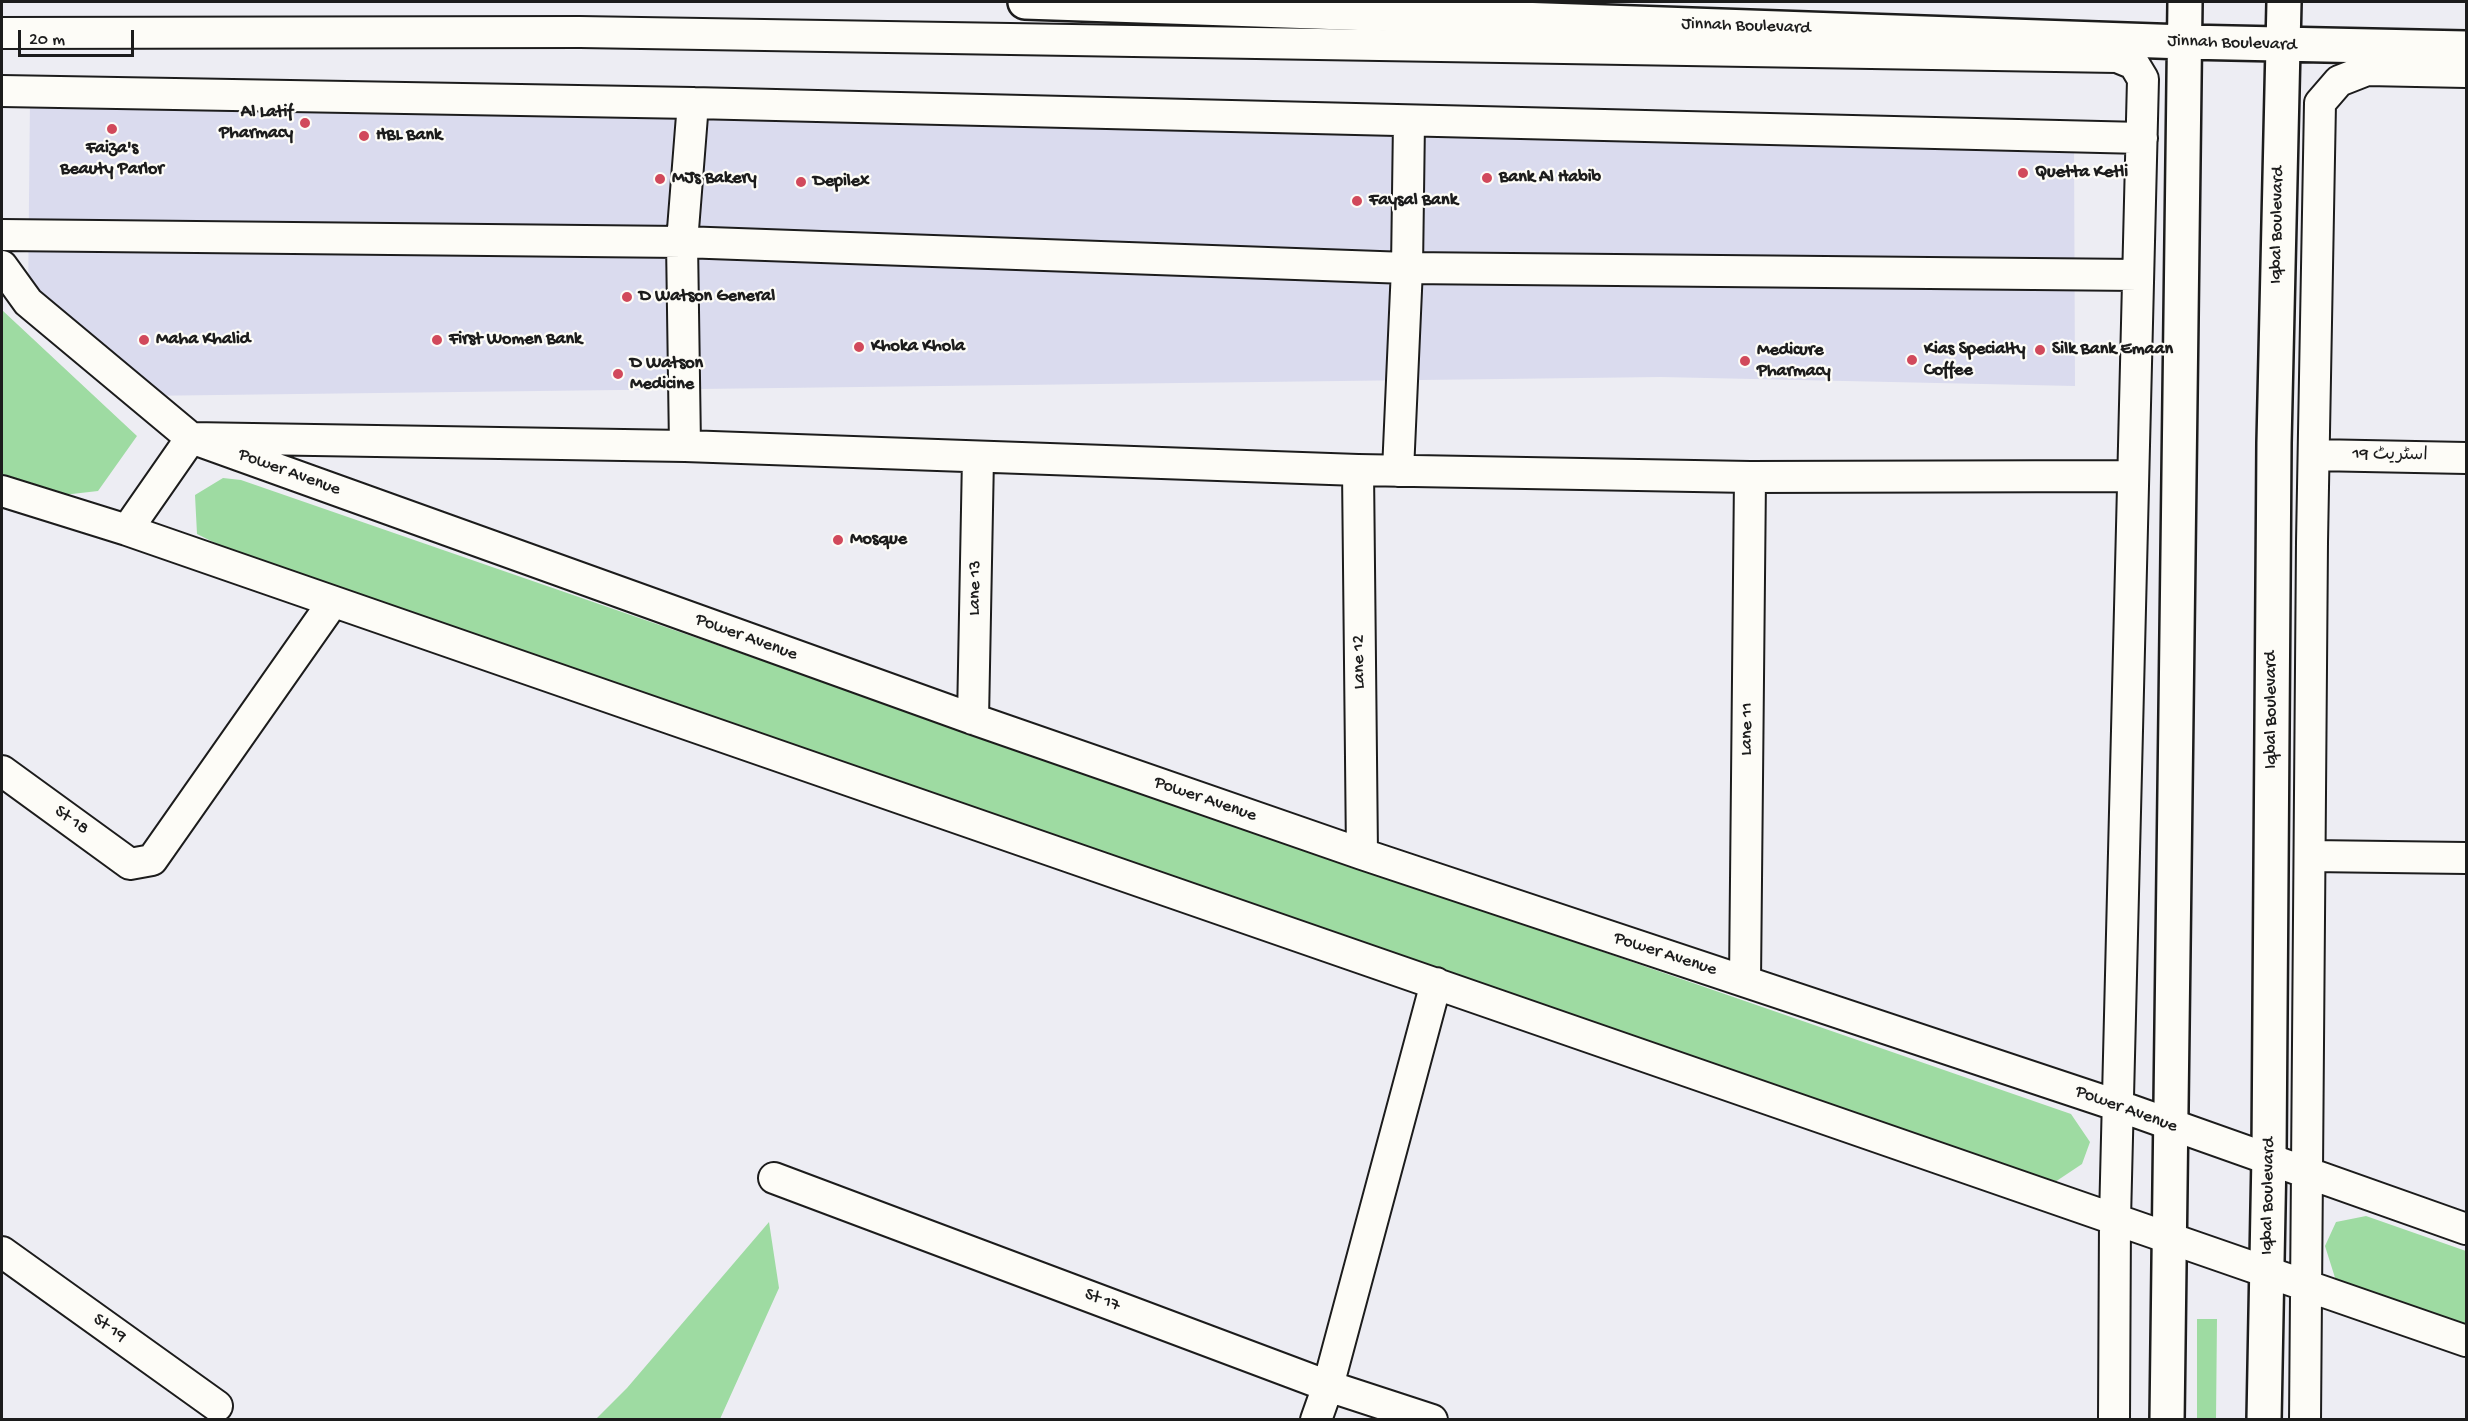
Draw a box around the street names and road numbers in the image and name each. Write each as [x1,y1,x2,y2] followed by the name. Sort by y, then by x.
[1681,14,1811,40] street label: Jinnah Boulevard
[2167,31,2297,57] street label: Jinnah Boulevard
[2266,166,2290,284] street label: Iqbal Boulevard
[235,445,343,501] street label: Power Avenue
[2352,445,2428,467] street label: اسٹریٹ 19
[965,560,987,616] street label: Lane 13
[692,610,800,666] street label: Power Avenue
[1349,634,1371,690] street label: Lane 12
[2261,651,2283,769] street label: Iqbal Boulevard
[1737,702,1759,756] street label: Lane 11
[1151,772,1259,828] street label: Power Avenue
[50,801,92,841] street label: St 18
[1611,928,1719,982] street label: Power Avenue
[2072,1082,2180,1138] street label: Power Avenue
[2257,1137,2281,1255] street label: Iqbal Boulevard
[1081,1284,1123,1318] street label: St 17
[88,1310,130,1348] street label: St 19

